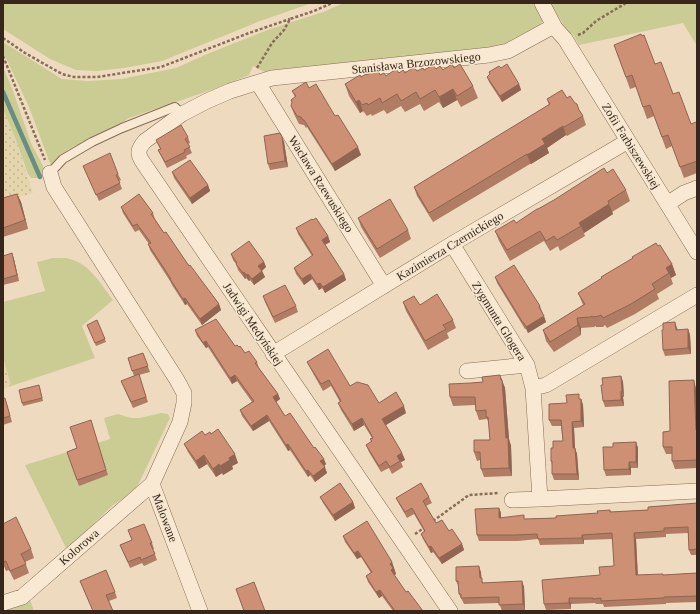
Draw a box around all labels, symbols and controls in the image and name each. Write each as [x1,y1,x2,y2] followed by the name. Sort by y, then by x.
[351,49,481,77] street label: Stanisława Brzozowskiego
[599,100,663,192] street label: Zofii Farbiszewskiej
[286,133,356,235] street label: Wacława Rzewuskiego
[394,209,506,283] street label: Kazimierza Czernickiego
[469,279,529,364] street label: Zygmunta Glogera
[220,280,286,368] street label: Jadwigi Medyńskiej
[149,492,181,544] street label: Malowane
[56,526,102,568] street label: Kolorowa

